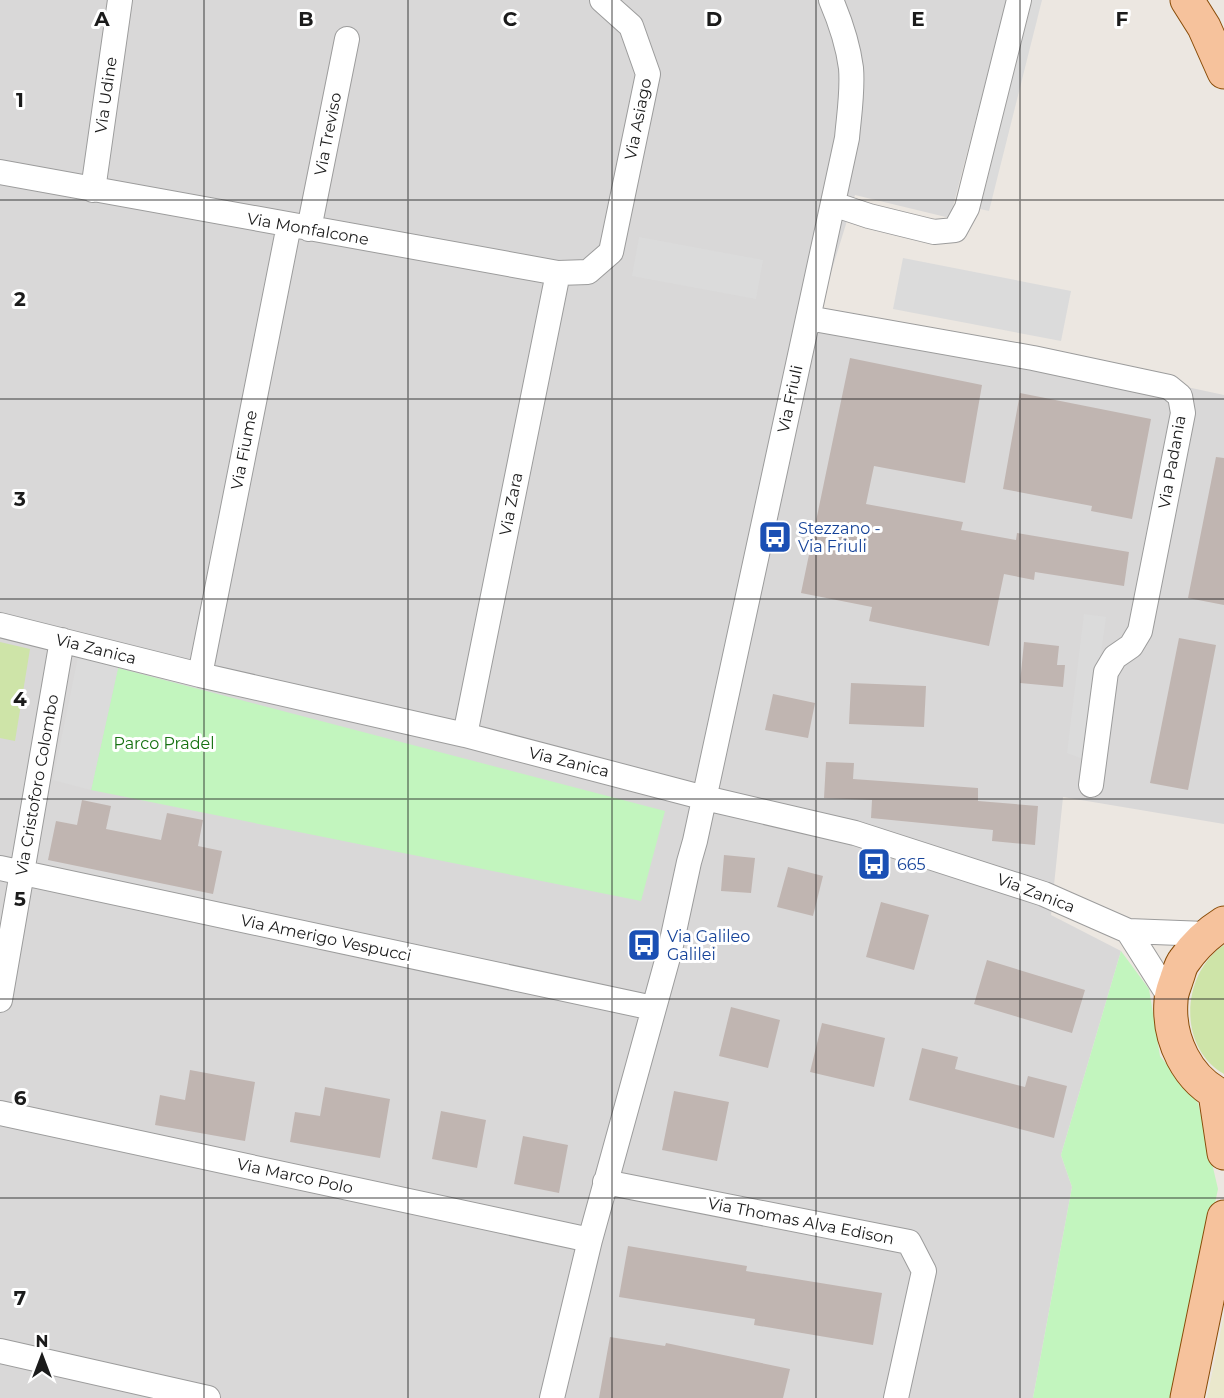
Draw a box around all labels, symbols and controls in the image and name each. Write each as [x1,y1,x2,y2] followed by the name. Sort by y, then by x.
[93,7,110,31] text: A
[298,7,314,31] text: B
[503,7,518,31] text: C
[706,7,722,31] text: D
[911,7,925,31] text: E
[1116,7,1129,31] text: F
[91,55,121,135] street label: Via Udine
[621,77,655,161] street label: Via Asiago
[16,88,24,112] text: 1
[311,91,345,177] street label: Via Treviso
[246,209,370,249] street label: Via Monfalcone
[14,287,26,311] text: 2
[774,363,806,435] street label: Via Friuli
[227,409,261,491] street label: Via Fiume
[1154,414,1190,510] street label: Via Padania
[496,471,526,537] street label: Via Zara
[13,487,26,511] text: 3
[757,519,793,555] bus stop icon: Stezzano - Via Friuli
[798,519,881,556] place label: Stezzano - Via Friuli
[54,630,138,668] street label: Via Zanica
[13,687,27,711] text: 4
[12,693,62,877] street label: Via Cristoforo Colombo
[113,734,215,753] park label: Parco Pradel
[527,743,611,781] street label: Via Zanica
[856,846,892,882] bus stop icon: 665
[897,855,926,874] place label: 665
[994,869,1078,917] street label: Via Zanica
[14,887,26,911] text: 5
[239,911,413,965] street label: Via Amerigo Vespucci
[626,927,662,963] bus stop icon: Via Galileo Galilei
[667,927,750,964] place label: Via Galileo Galilei
[14,1086,27,1110] text: 6
[235,1154,355,1198] street label: Via Marco Polo
[706,1194,896,1248] street label: Via Thomas Alva Edison
[14,1286,26,1310] text: 7
[12,1326,72,1386] north arrow
[36,1332,48,1351] text: N

